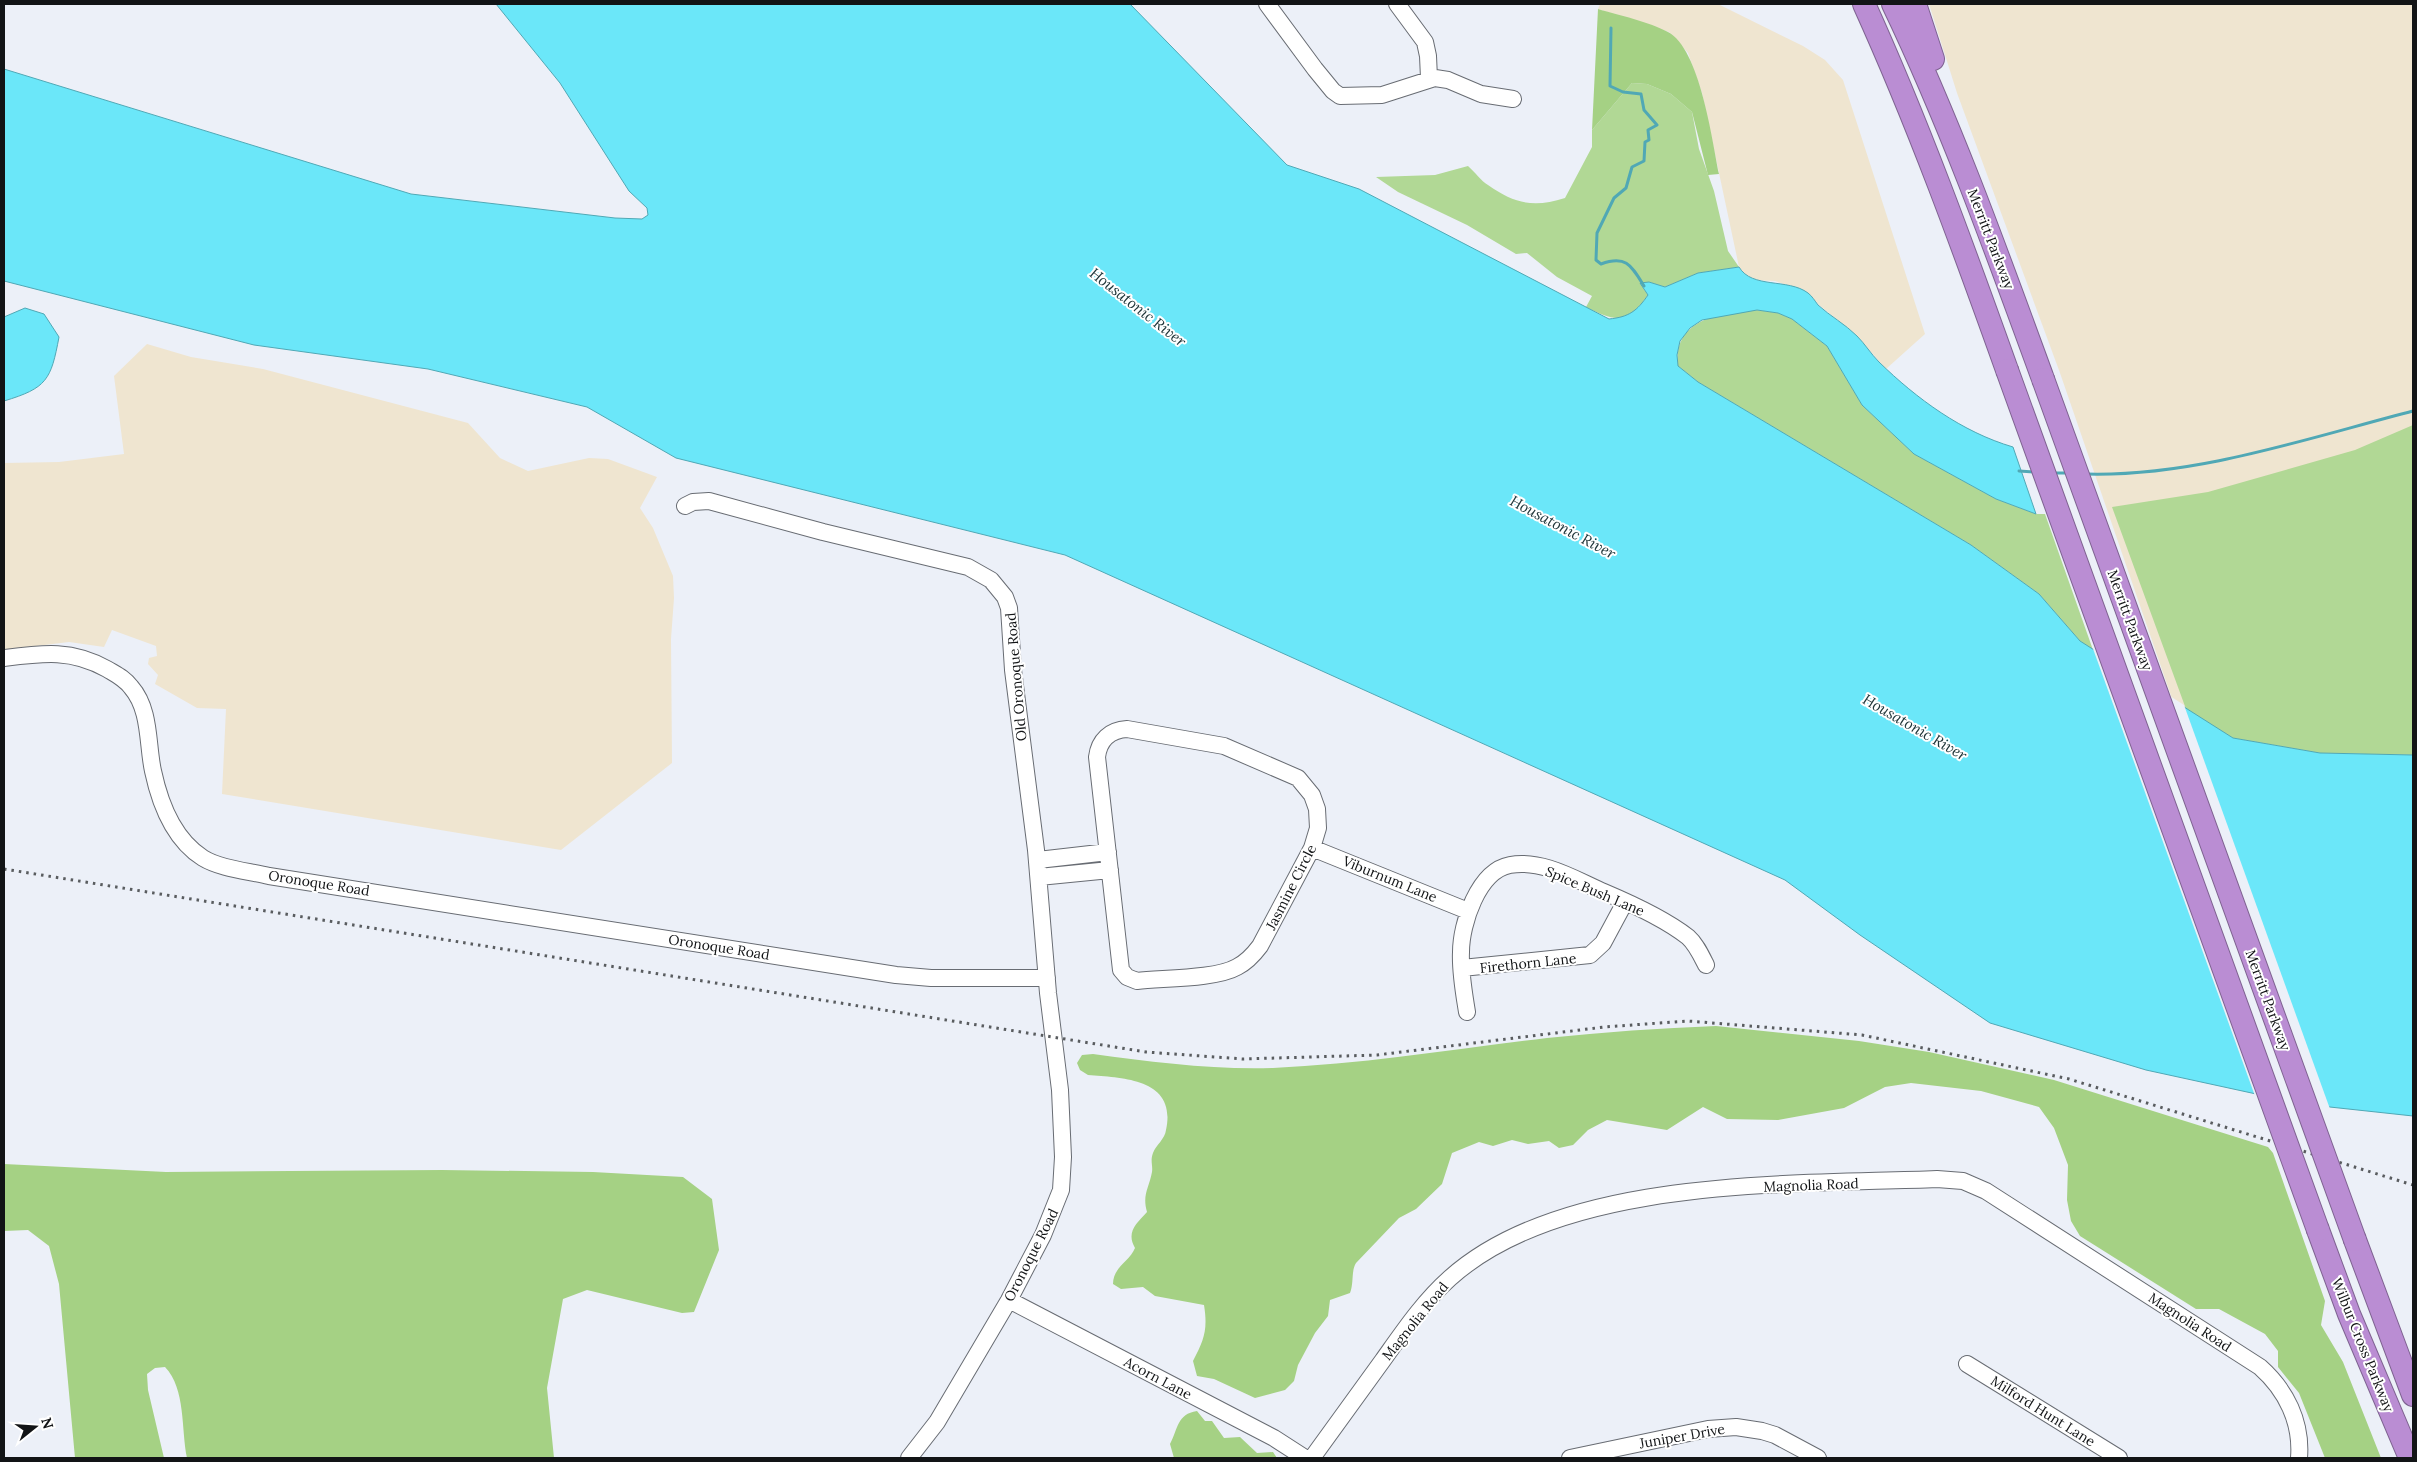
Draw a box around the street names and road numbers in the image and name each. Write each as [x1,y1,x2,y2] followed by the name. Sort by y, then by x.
[1964,186,2019,292] street label: Merritt Parkway
[2103,567,2157,673] street label: Merritt Parkway
[1001,612,1031,742] street label: Old Oronoque Road
[1261,841,1320,934] street label: Jasmine Circle
[1339,852,1440,906] street label: Viburnum Lane
[1543,862,1648,920] street label: Spice Bush Lane
[267,866,371,900] street label: Oronoque Road
[667,930,771,964] street label: Oronoque Road
[2241,947,2295,1053] street label: Merritt Parkway
[1479,949,1578,977] street label: Firethorn Lane
[1763,1174,1859,1196] street label: Magnolia Road
[1000,1205,1062,1305] street label: Oronoque Road
[2328,1275,2398,1415] street label: Wilbur Cross Parkway
[1378,1278,1452,1364] street label: Magnolia Road
[2145,1288,2235,1356] street label: Magnolia Road
[1120,1352,1195,1404] street label: Acorn Lane
[1987,1372,2099,1451] street label: Milford Hunt Lane
[1637,1420,1727,1453] street label: Juniper Drive

